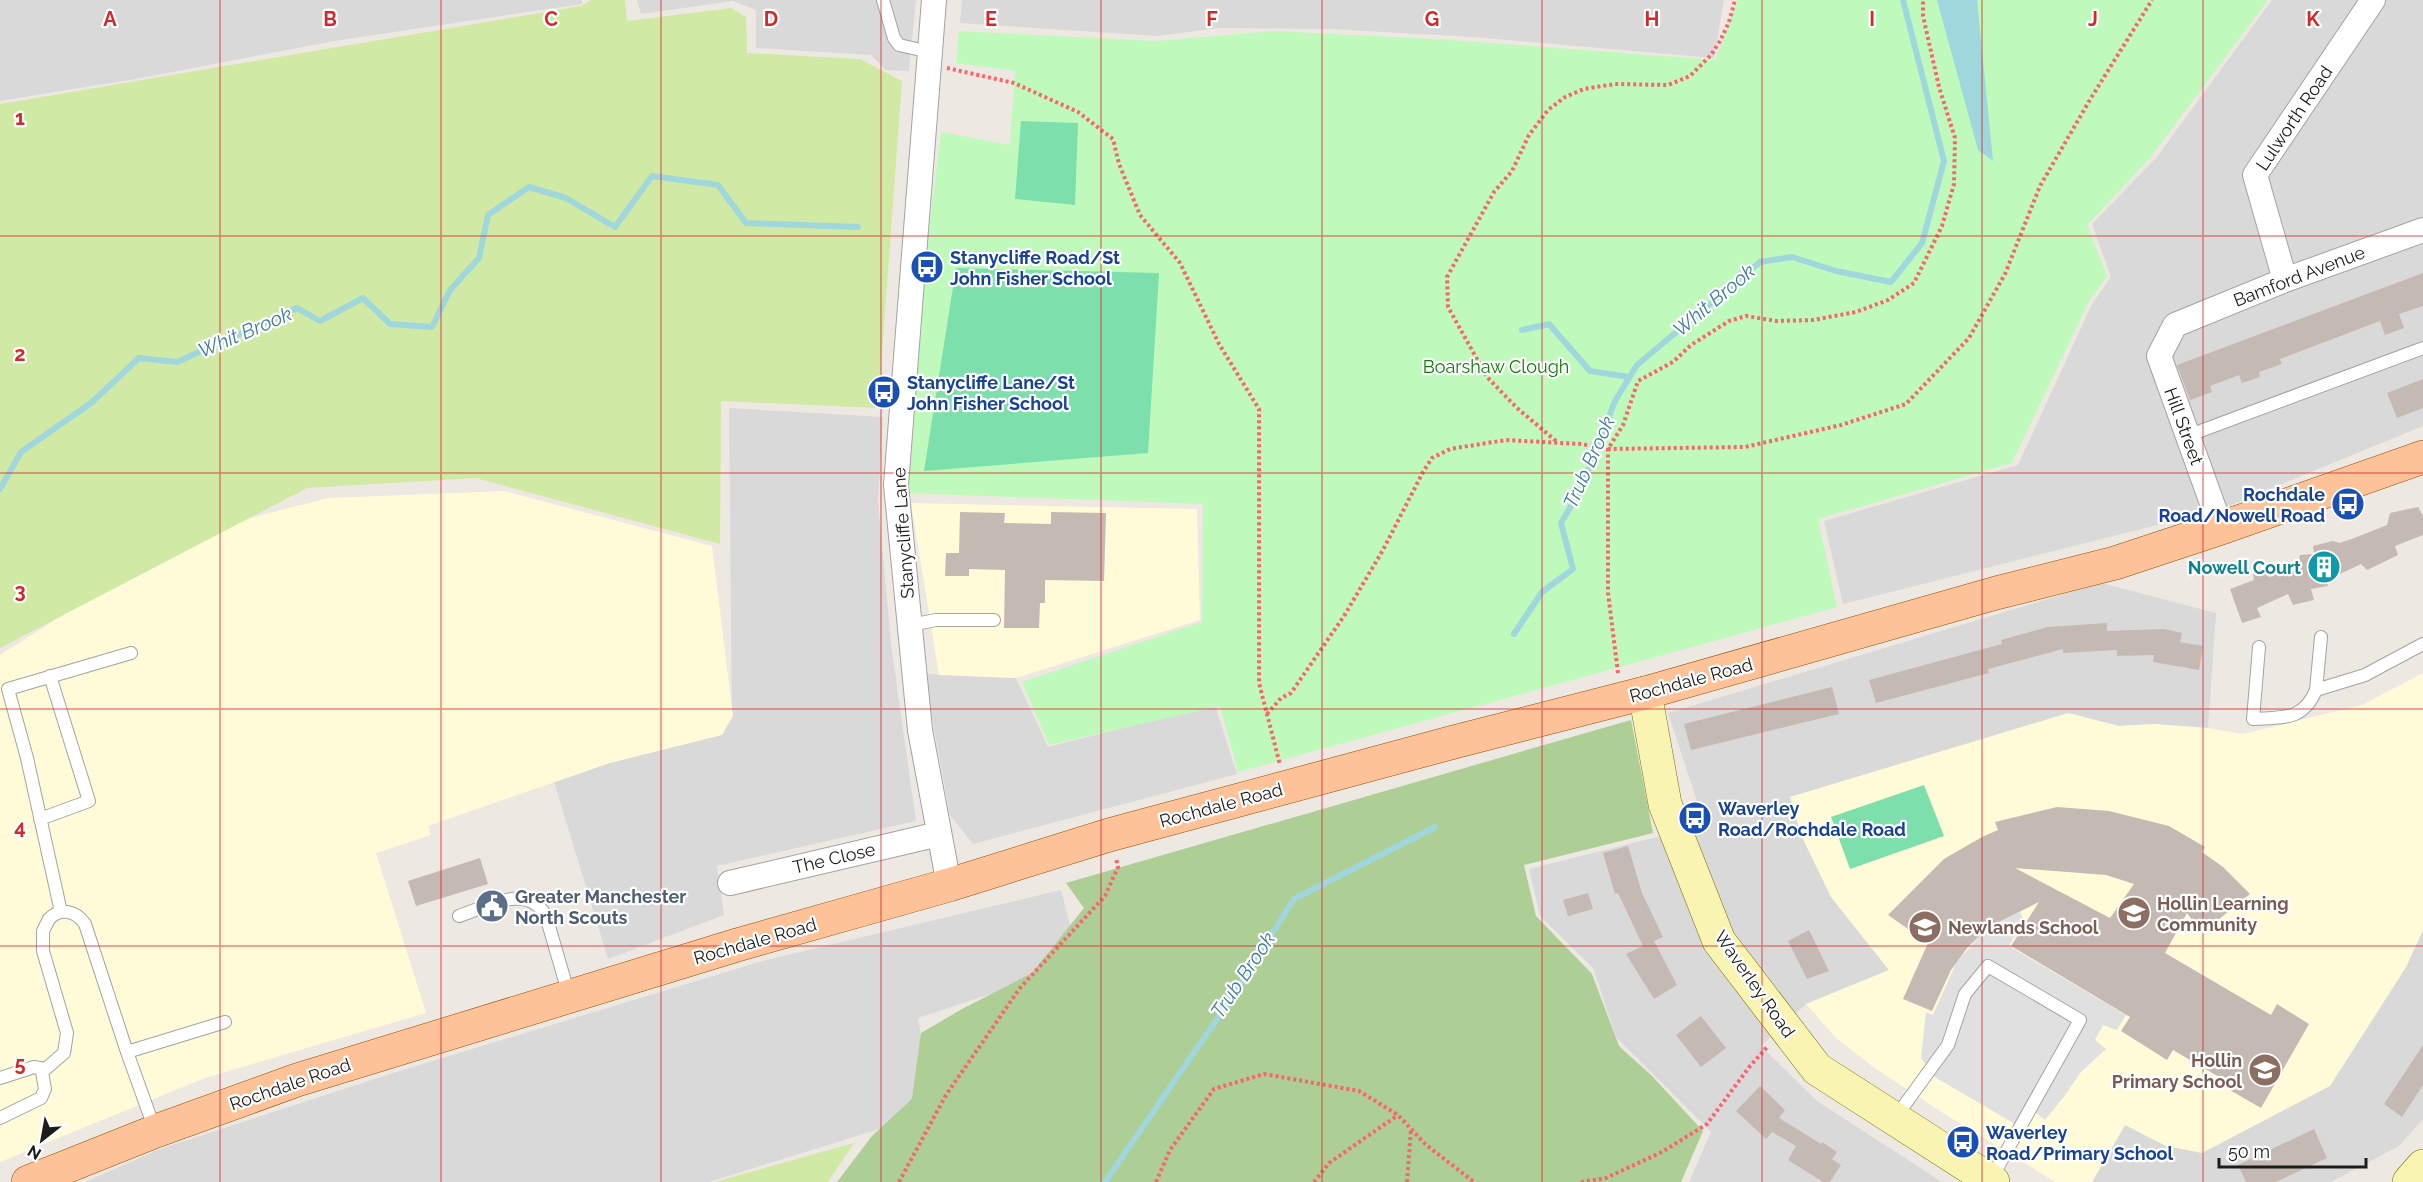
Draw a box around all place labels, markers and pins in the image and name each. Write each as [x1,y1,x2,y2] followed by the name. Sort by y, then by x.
[950,247,1120,289] place label: Stanycliffe Road/St John Fisher School
[909,249,945,285] bus stop icon: Stanycliffe Road/St John Fisher School
[907,372,1075,414] place label: Stanycliffe Lane/St John Fisher School
[866,374,902,410] bus stop icon: Stanycliffe Lane/St John Fisher School
[2158,484,2325,526] place label: Rochdale Road/Nowell Road
[2330,486,2366,522] bus stop icon: Rochdale Road/Nowell Road
[2306,549,2342,585] building icon: Nowell Court
[2188,557,2301,578] place label: Nowell Court
[1718,798,1906,840] place label: Waverley Road/Rochdale Road
[1677,800,1713,836] bus stop icon: Waverley Road/Rochdale Road
[515,886,686,928] place label: Greater Manchester North Scouts
[474,888,510,924] public building icon: Greater Manchester North Scouts
[2157,893,2289,935] place label: Hollin Learning Community
[2116,895,2152,931] school or university icon: Hollin Learning Community
[1907,909,1943,945] school or university icon: Newlands School
[1948,917,2099,938] place label: Newlands School
[2112,1050,2242,1092] place label: Hollin Primary School
[2247,1052,2283,1088] school or university icon: Hollin Primary School
[1986,1122,2174,1164] place label: Waverley Road/Primary School
[1945,1124,1981,1160] bus stop icon: Waverley Road/Primary School

